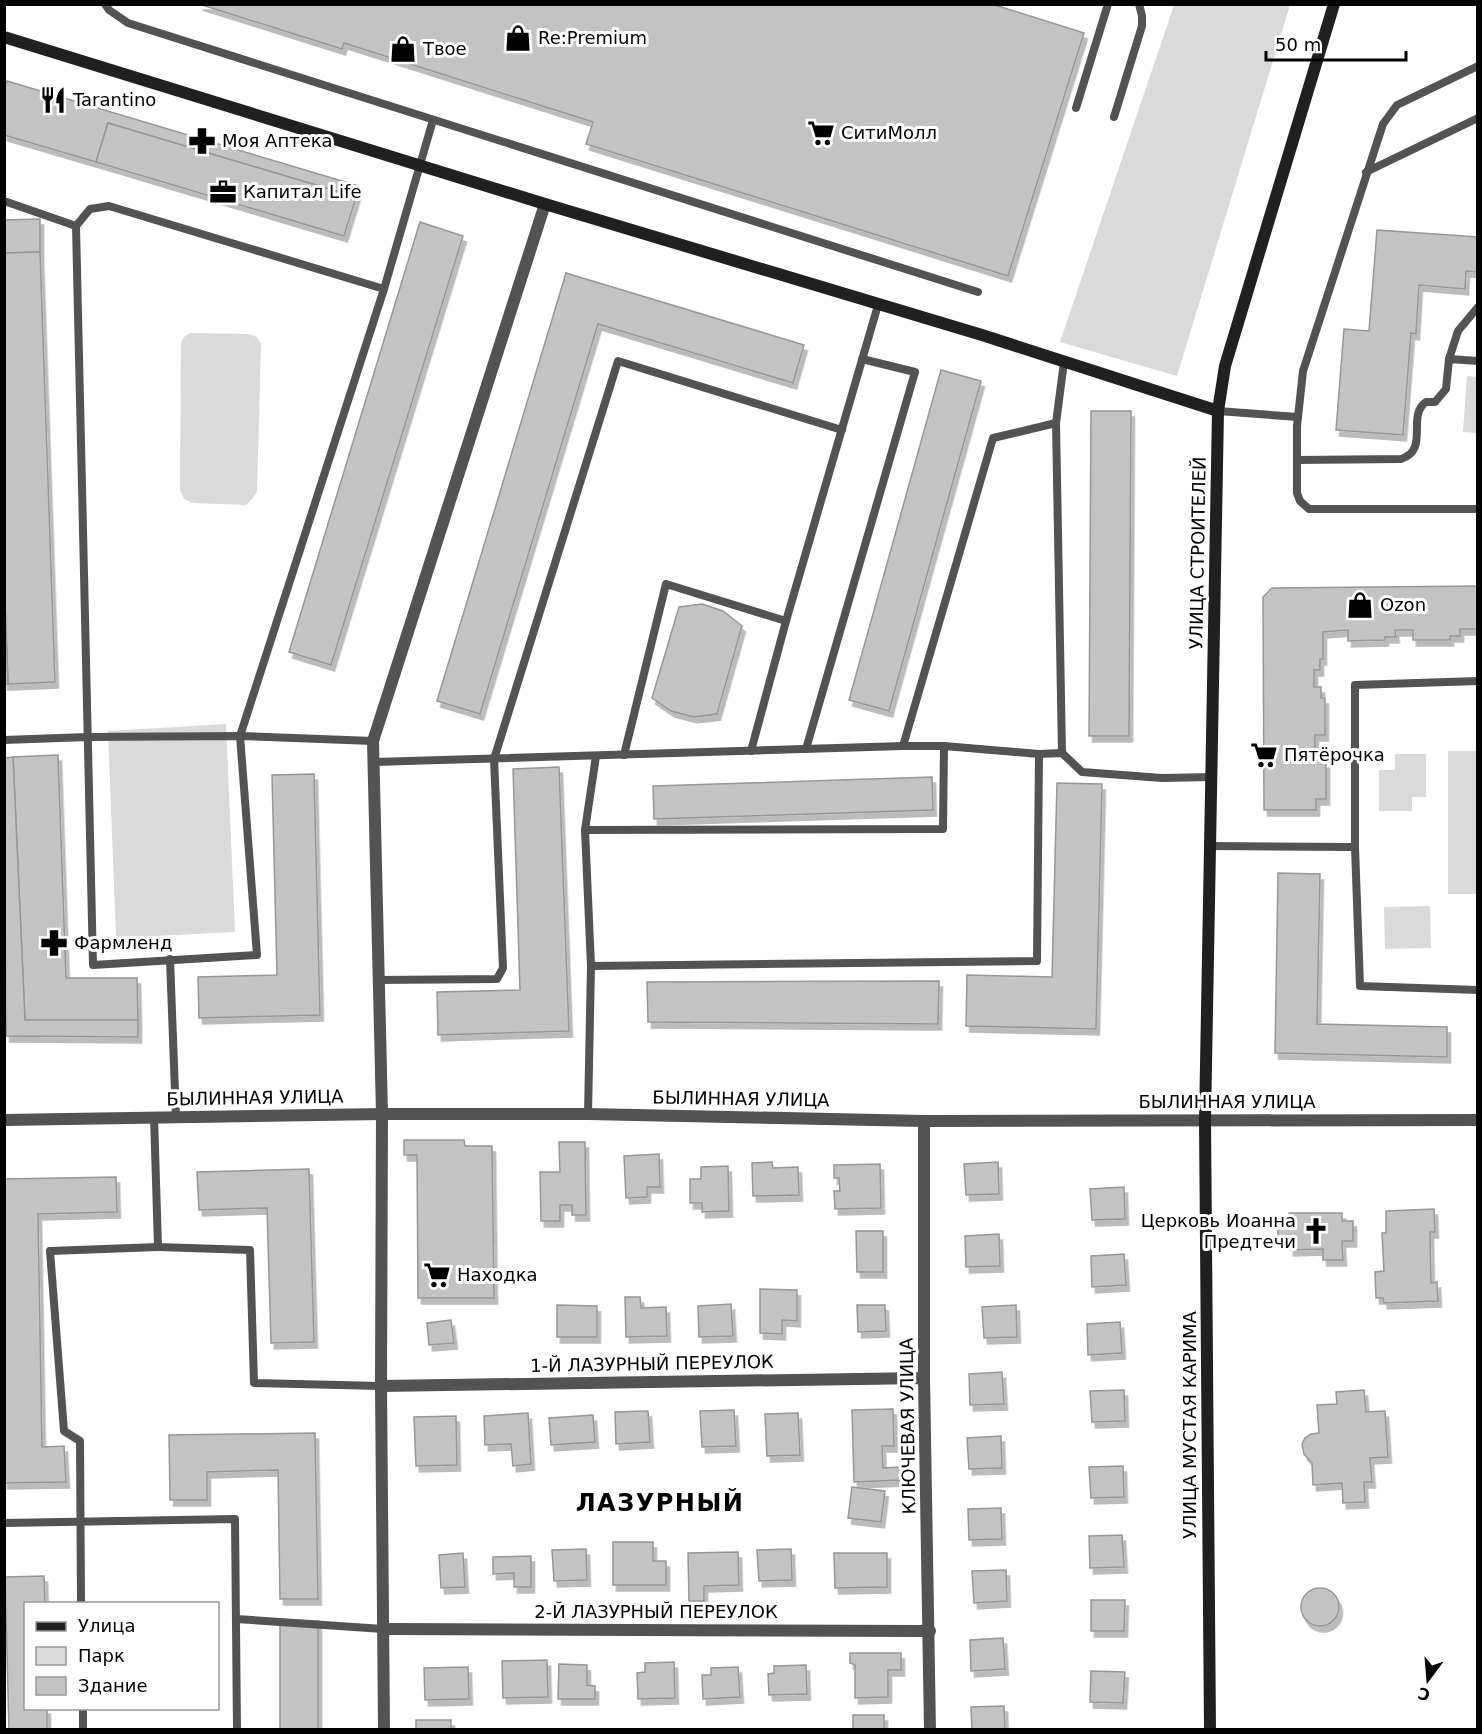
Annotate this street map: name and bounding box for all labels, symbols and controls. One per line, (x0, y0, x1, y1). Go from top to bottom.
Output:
shop icon: Re:Premium (503, 23, 533, 53)
scale bar (1266, 24, 1406, 62)
place label: Re:Premium (538, 27, 647, 48)
shop icon: Твое (388, 34, 418, 64)
text: 50 m (1275, 34, 1321, 55)
place label: Твое (422, 38, 467, 59)
restaurant icon: Tarantino (38, 85, 68, 115)
place label: Tarantino (72, 89, 156, 110)
supermarket icon: СитиМолл (806, 118, 836, 148)
place label: СитиМолл (841, 122, 937, 143)
pharmacy icon: Моя Аптека (187, 126, 217, 156)
place label: Моя Аптека (222, 130, 333, 151)
office icon: Капитал Life (208, 177, 238, 207)
place label: Капитал Life (243, 181, 361, 202)
street label: УЛИЦА СТРОИТЕЛЕЙ (1185, 456, 1210, 650)
shop icon: Ozon (1345, 590, 1375, 620)
place label: Ozon (1380, 594, 1426, 615)
supermarket icon: Пятёрочка (1249, 740, 1279, 770)
place label: Пятёрочка (1284, 744, 1385, 765)
pharmacy icon: Фармленд (39, 928, 69, 958)
place label: Фармленд (74, 932, 172, 953)
street label: БЫЛИННАЯ УЛИЦА (166, 1085, 344, 1110)
street label: БЫЛИННАЯ УЛИЦА (652, 1086, 830, 1111)
street label: БЫЛИННАЯ УЛИЦА (1138, 1091, 1316, 1112)
place label: Церковь Иоанна Предтечи (1141, 1210, 1296, 1252)
church icon: Церковь Иоанна Предтечи (1301, 1216, 1331, 1246)
supermarket icon: Находка (422, 1260, 452, 1290)
place label: Находка (457, 1264, 538, 1285)
street label: УЛИЦА МУСТАЯ КАРИМА (1179, 1310, 1200, 1539)
street label: КЛЮЧЕВАЯ УЛИЦА (895, 1337, 920, 1514)
street label: 1-Й ЛАЗУРНЫЙ ПЕРЕУЛОК (530, 1351, 774, 1376)
district label: ЛАЗУРНЫЙ (576, 1488, 744, 1517)
street label: 2-Й ЛАЗУРНЫЙ ПЕРЕУЛОК (534, 1601, 778, 1622)
legend (24, 1602, 219, 1710)
text: Улица (78, 1615, 135, 1636)
text: Парк (78, 1645, 125, 1666)
north arrow (1398, 1650, 1458, 1710)
text: Здание (78, 1675, 148, 1696)
text: С (1416, 1683, 1432, 1705)

